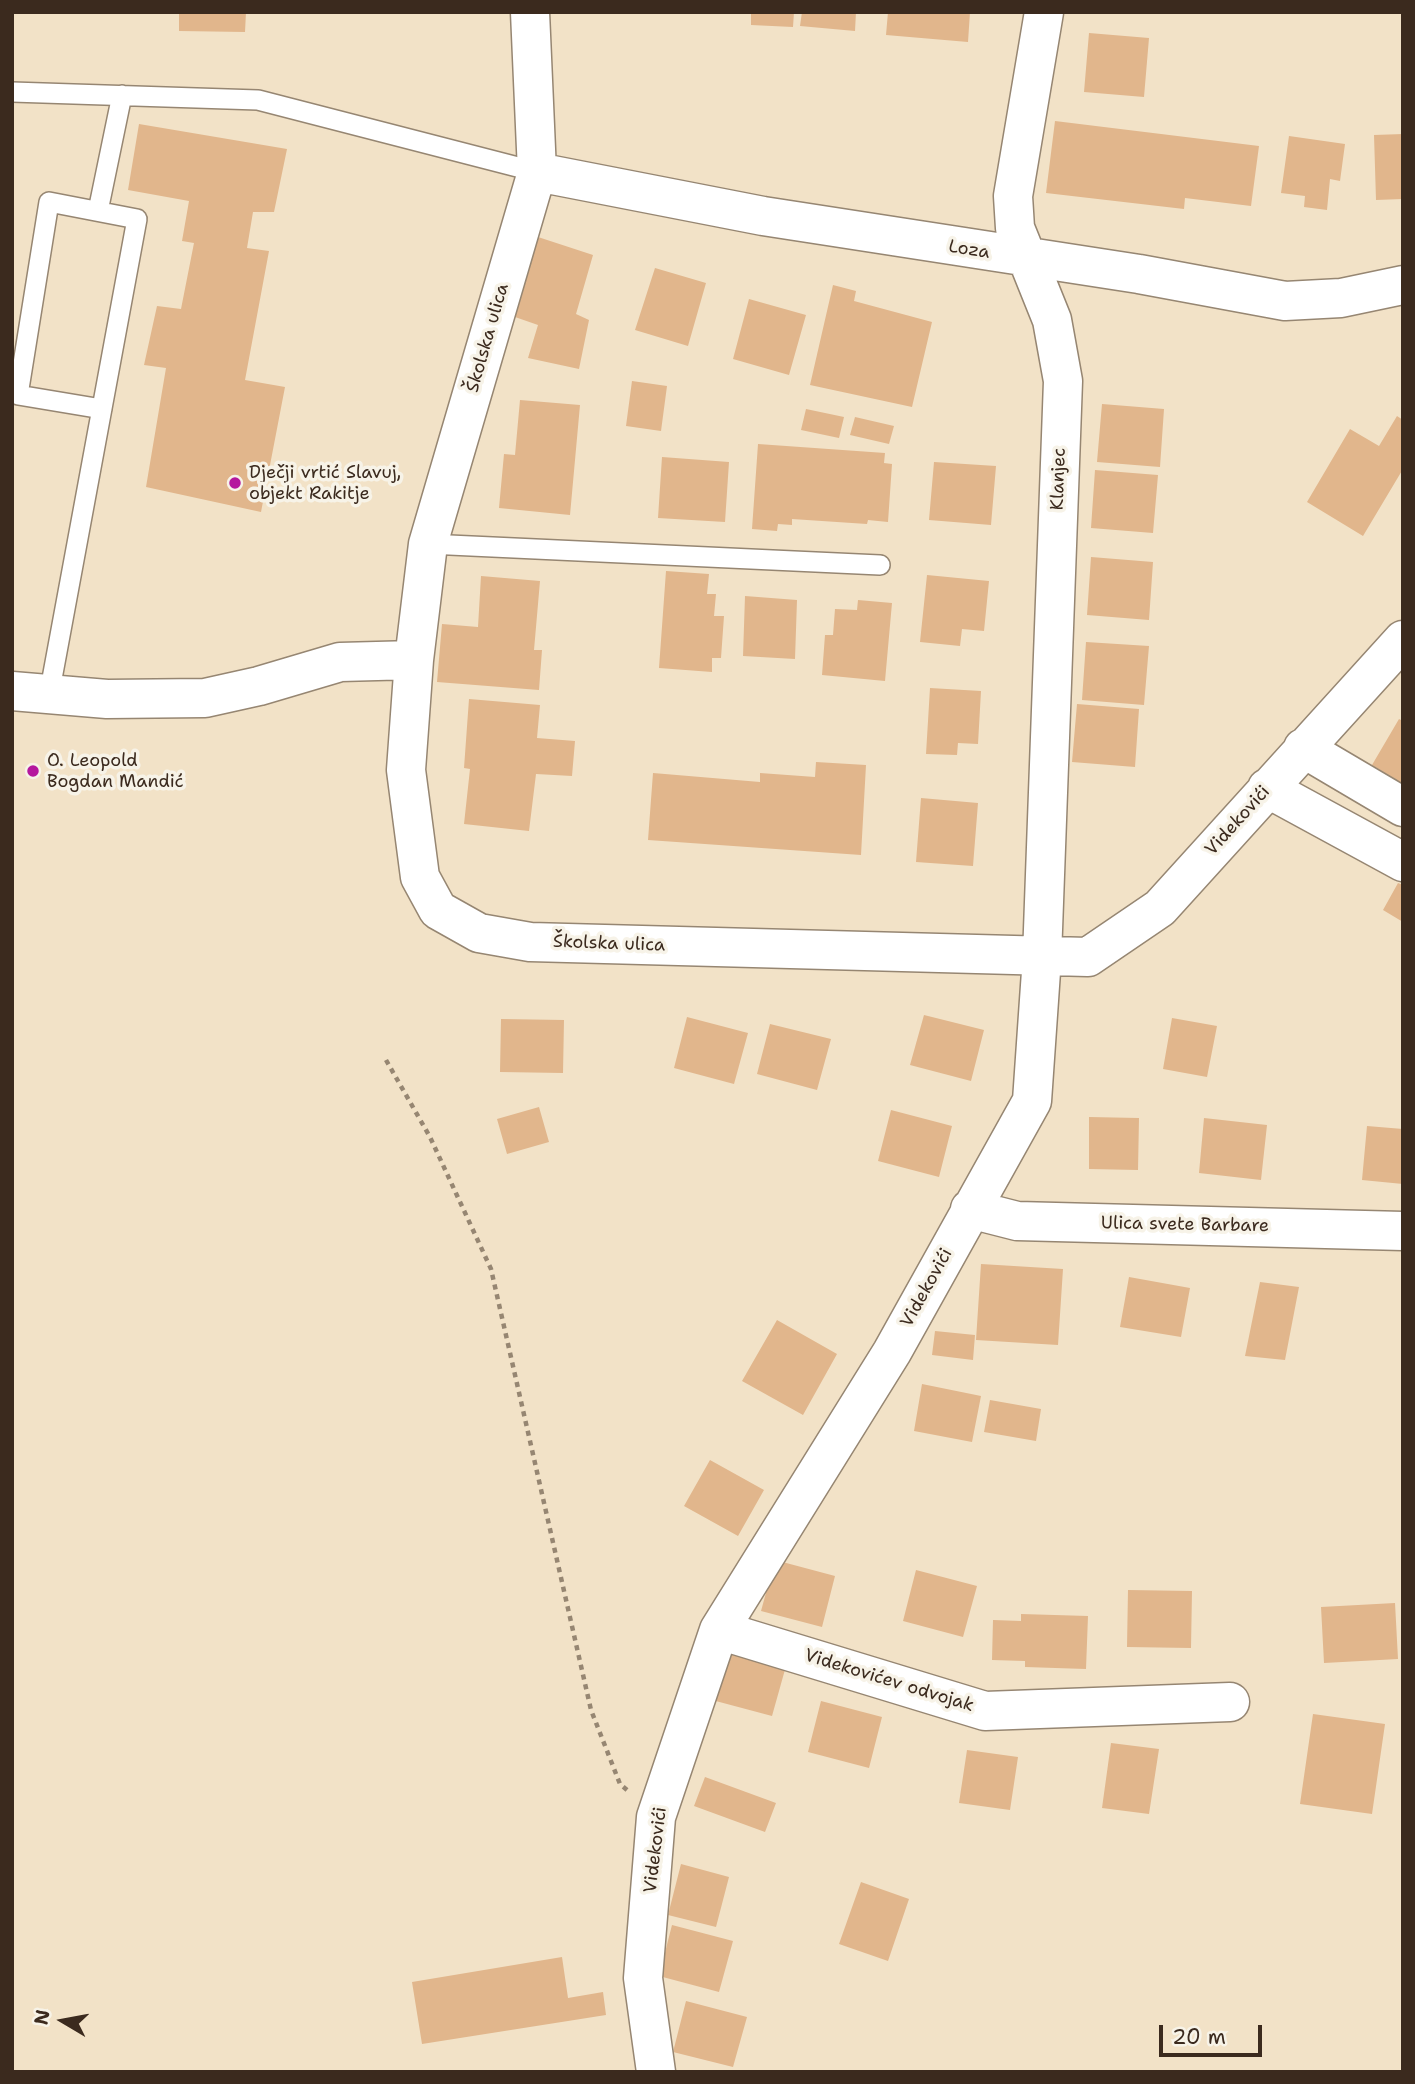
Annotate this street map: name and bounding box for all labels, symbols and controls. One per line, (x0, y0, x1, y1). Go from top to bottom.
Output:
street label: Loza (947, 236, 991, 264)
street label: Školska ulica (462, 281, 514, 395)
street label: Klanjec (1047, 447, 1071, 511)
place label: Dječji vrtić Slavuj, objekt Rakitje (249, 462, 401, 504)
marker: Dječji vrtić Slavuj, objekt Rakitje (227, 475, 243, 491)
place label: O. Leopold Bogdan Mandić (47, 750, 184, 792)
marker: O. Leopold Bogdan Mandić (25, 763, 41, 779)
street label: Videkovići (1201, 782, 1275, 860)
street label: Školska ulica (553, 931, 665, 957)
street label: Ulica svete Barbare (1101, 1213, 1269, 1237)
street label: Videkovići (897, 1245, 957, 1331)
street label: Videkovićev odvojak (802, 1645, 976, 1717)
street label: Videkovići (640, 1806, 672, 1894)
north arrow (28, 1986, 98, 2056)
text: N (28, 2008, 55, 2027)
scale bar (1163, 2010, 1266, 2054)
text: 20 m (1172, 2023, 1226, 2051)

